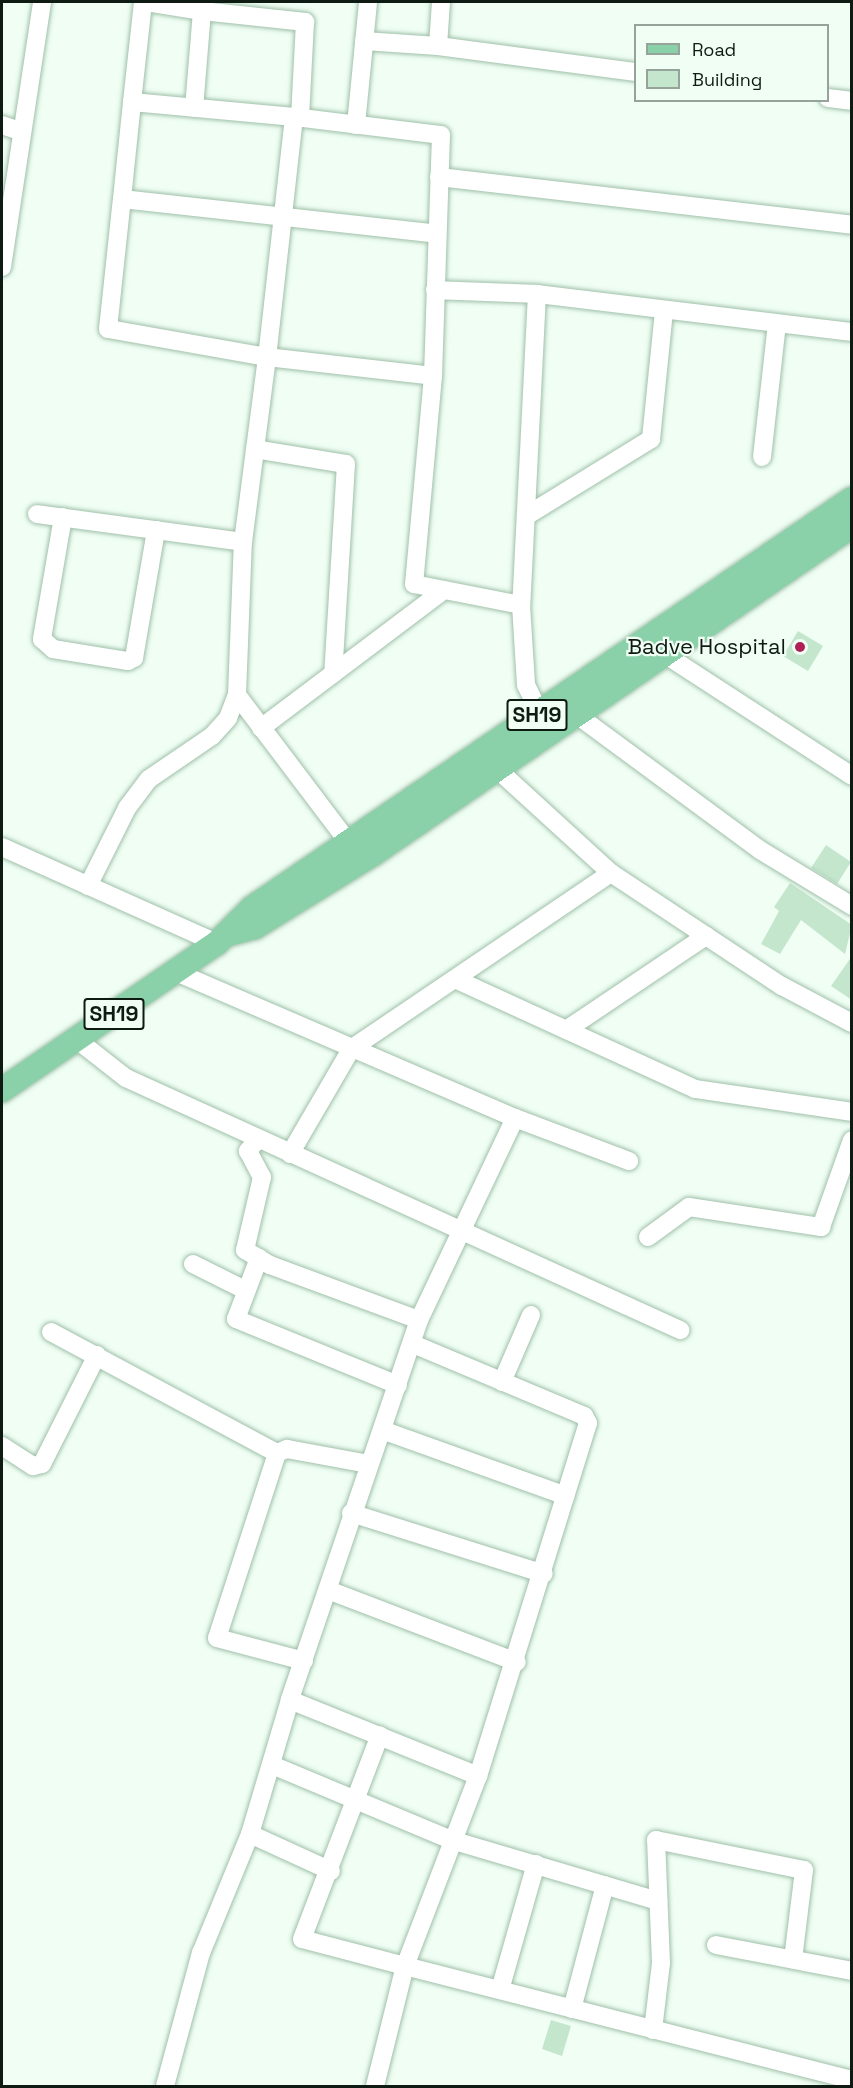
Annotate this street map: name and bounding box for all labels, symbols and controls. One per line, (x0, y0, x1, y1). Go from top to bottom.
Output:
legend (634, 24, 829, 102)
text: Road (692, 38, 736, 61)
text: Building (692, 68, 762, 91)
place label: Badve Hospital (628, 634, 786, 660)
marker: Badve Hospital (791, 638, 809, 656)
road number: SH19 (506, 697, 568, 733)
road number: SH19 (82, 996, 146, 1032)

